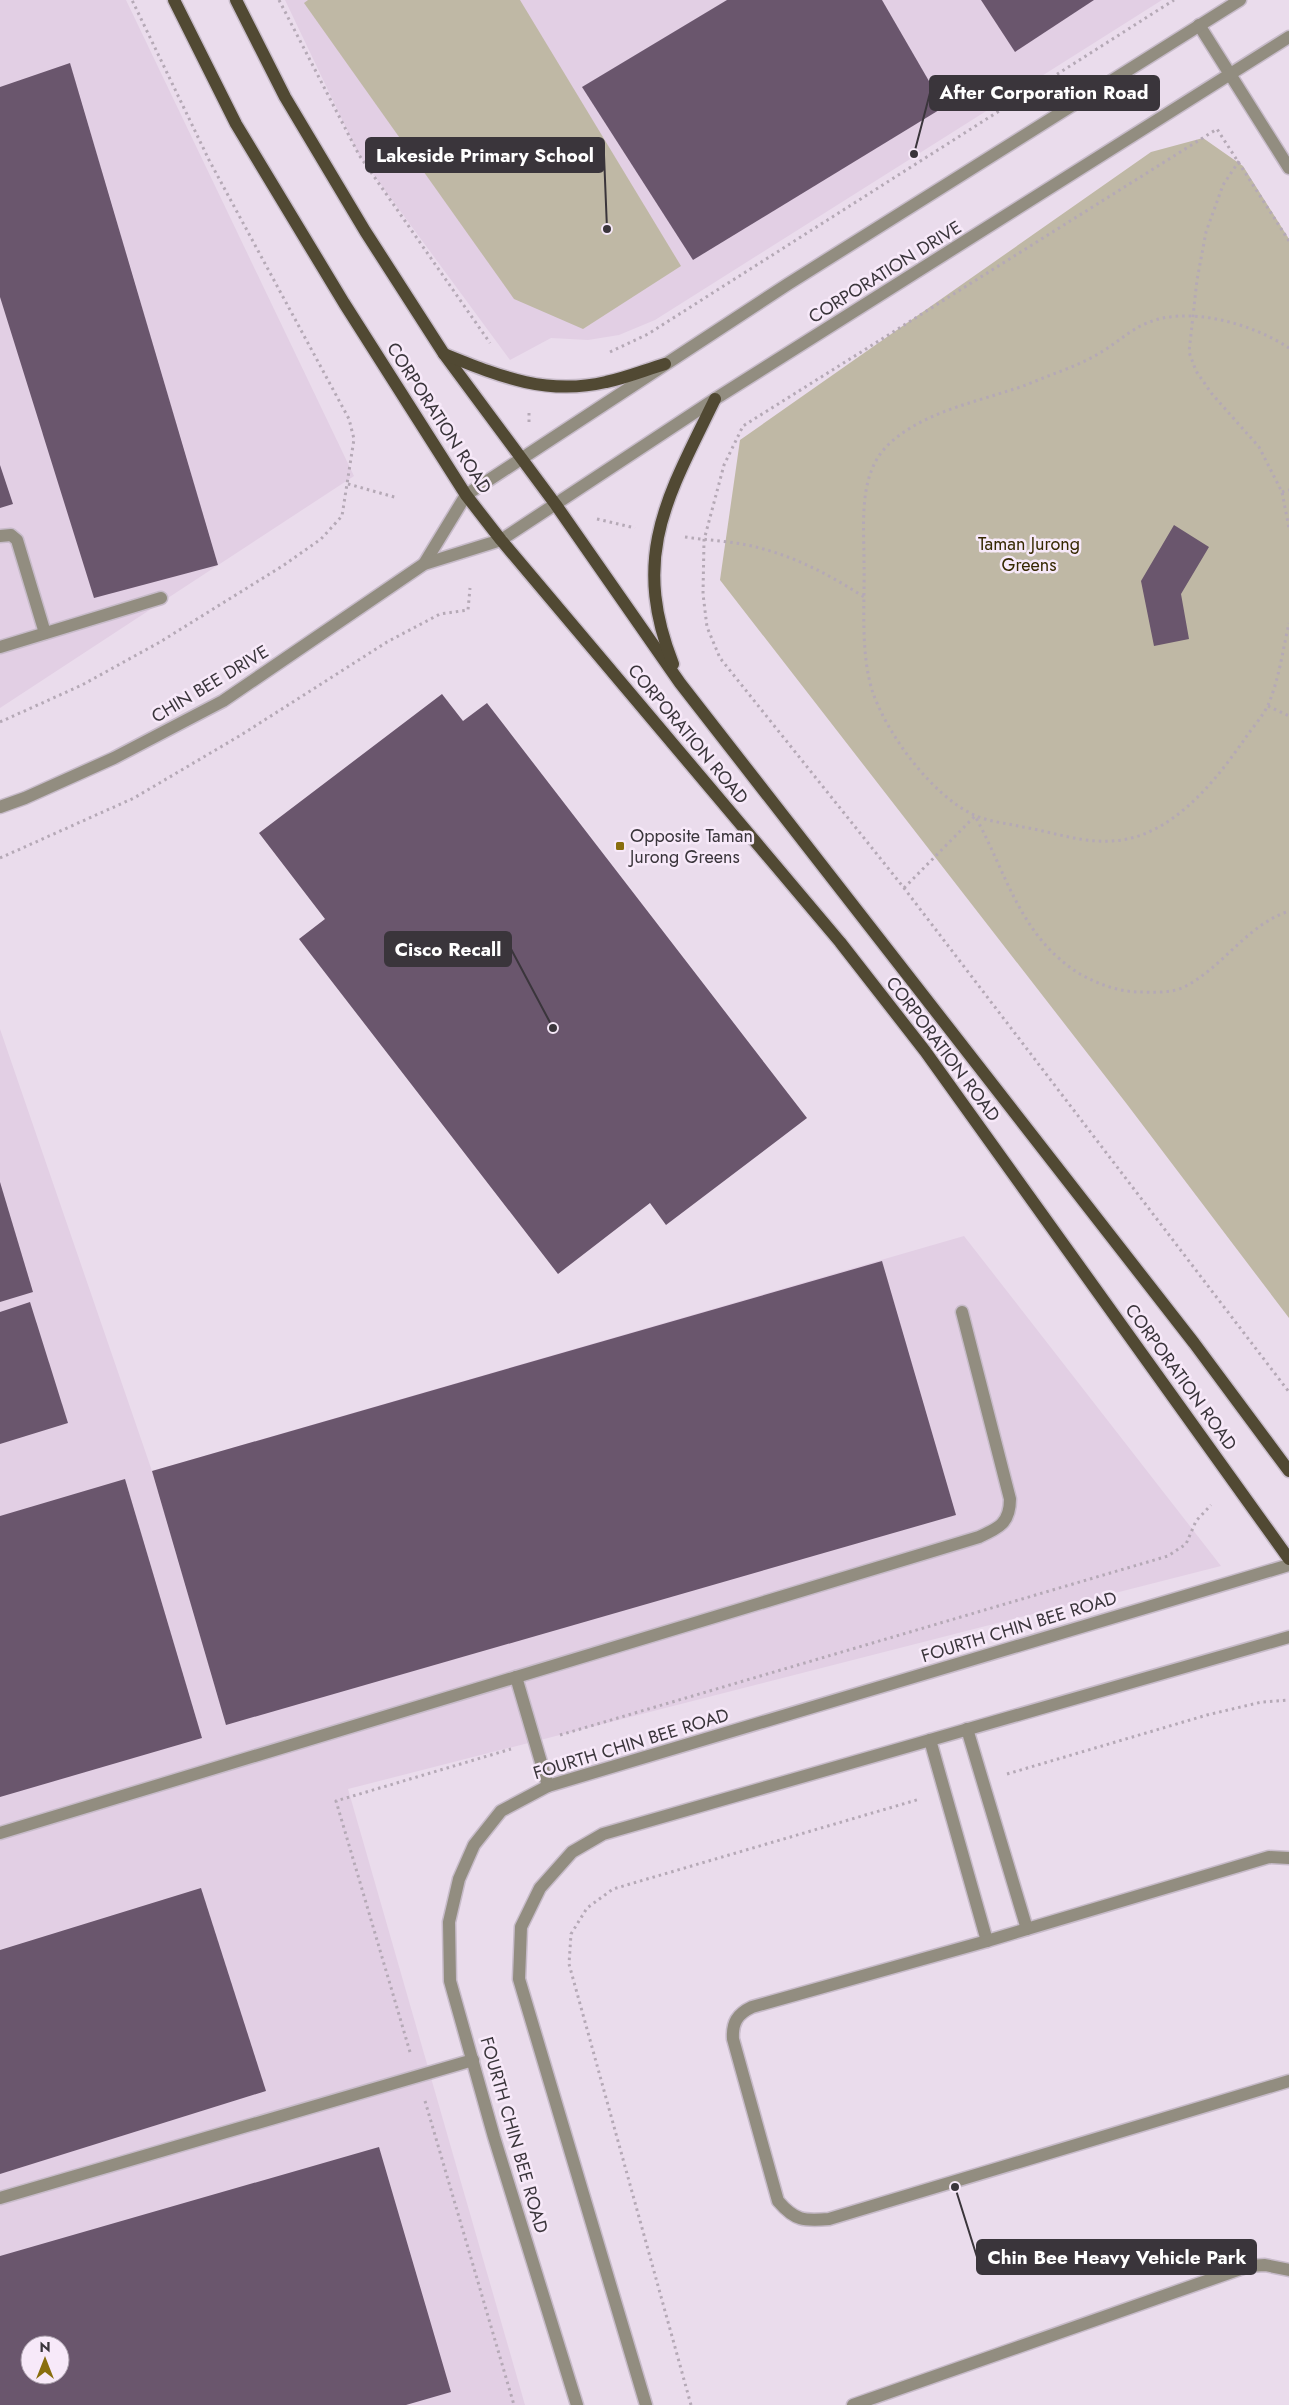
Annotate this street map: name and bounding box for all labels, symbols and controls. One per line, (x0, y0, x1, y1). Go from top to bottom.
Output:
callout: After Corporation Road (930, 76, 1159, 110)
text: After Corporation Road (939, 79, 1148, 106)
callout: Lakeside Primary School (366, 138, 604, 172)
text: Lakeside Primary School (376, 142, 594, 169)
street label: CORPORATION DRIVE (803, 214, 967, 330)
street label: CORPORATION ROAD (380, 337, 498, 499)
park label: Taman Jurong Greens (978, 531, 1080, 578)
street label: CHIN BEE DRIVE (146, 639, 274, 729)
street label: CORPORATION ROAD (622, 658, 754, 810)
place label: Opposite Taman Jurong Greens (628, 823, 753, 870)
marker: Opposite Taman Jurong Greens (614, 840, 626, 852)
callout: Cisco Recall (385, 932, 511, 966)
text: Cisco Recall (395, 936, 501, 963)
street label: CORPORATION ROAD (880, 971, 1006, 1127)
street label: CORPORATION ROAD (1119, 1298, 1243, 1456)
street label: FOURTH CHIN BEE ROAD (918, 1585, 1120, 1669)
street label: FOURTH CHIN BEE ROAD (530, 1702, 732, 1786)
street label: FOURTH CHIN BEE ROAD (473, 2034, 555, 2236)
callout: Chin Bee Heavy Vehicle Park (977, 2240, 1256, 2274)
text: Chin Bee Heavy Vehicle Park (987, 2244, 1247, 2271)
north arrow (20, 2335, 70, 2385)
text: N (39, 2337, 51, 2357)

